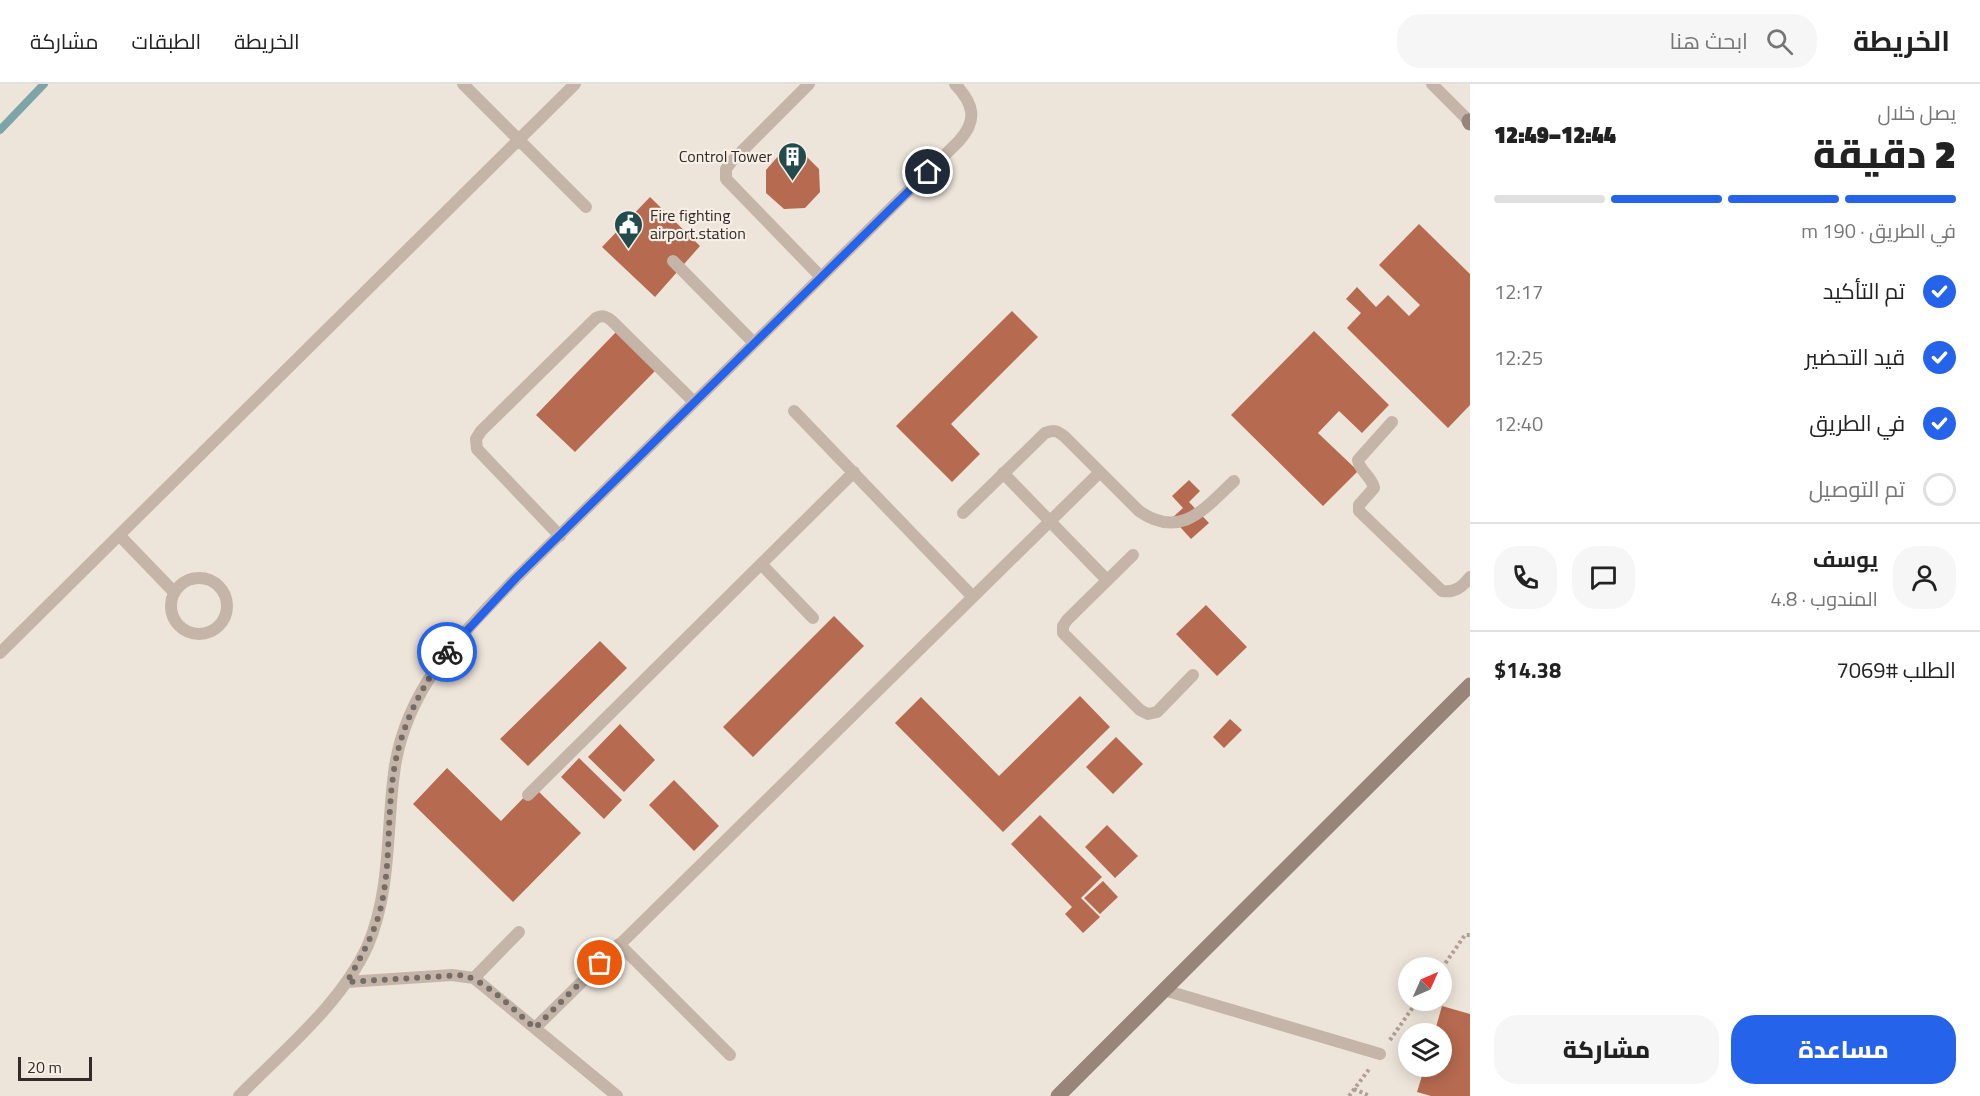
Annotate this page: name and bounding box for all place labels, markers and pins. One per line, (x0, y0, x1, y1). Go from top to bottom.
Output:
building icon: Control Tower (777, 140, 809, 182)
place label: Control Tower (679, 144, 772, 168)
pin (902, 146, 953, 197)
place label: Fire fighting airport.station (650, 203, 746, 245)
public building icon: Fire fighting airport.station (613, 208, 645, 250)
pin (574, 937, 625, 988)

